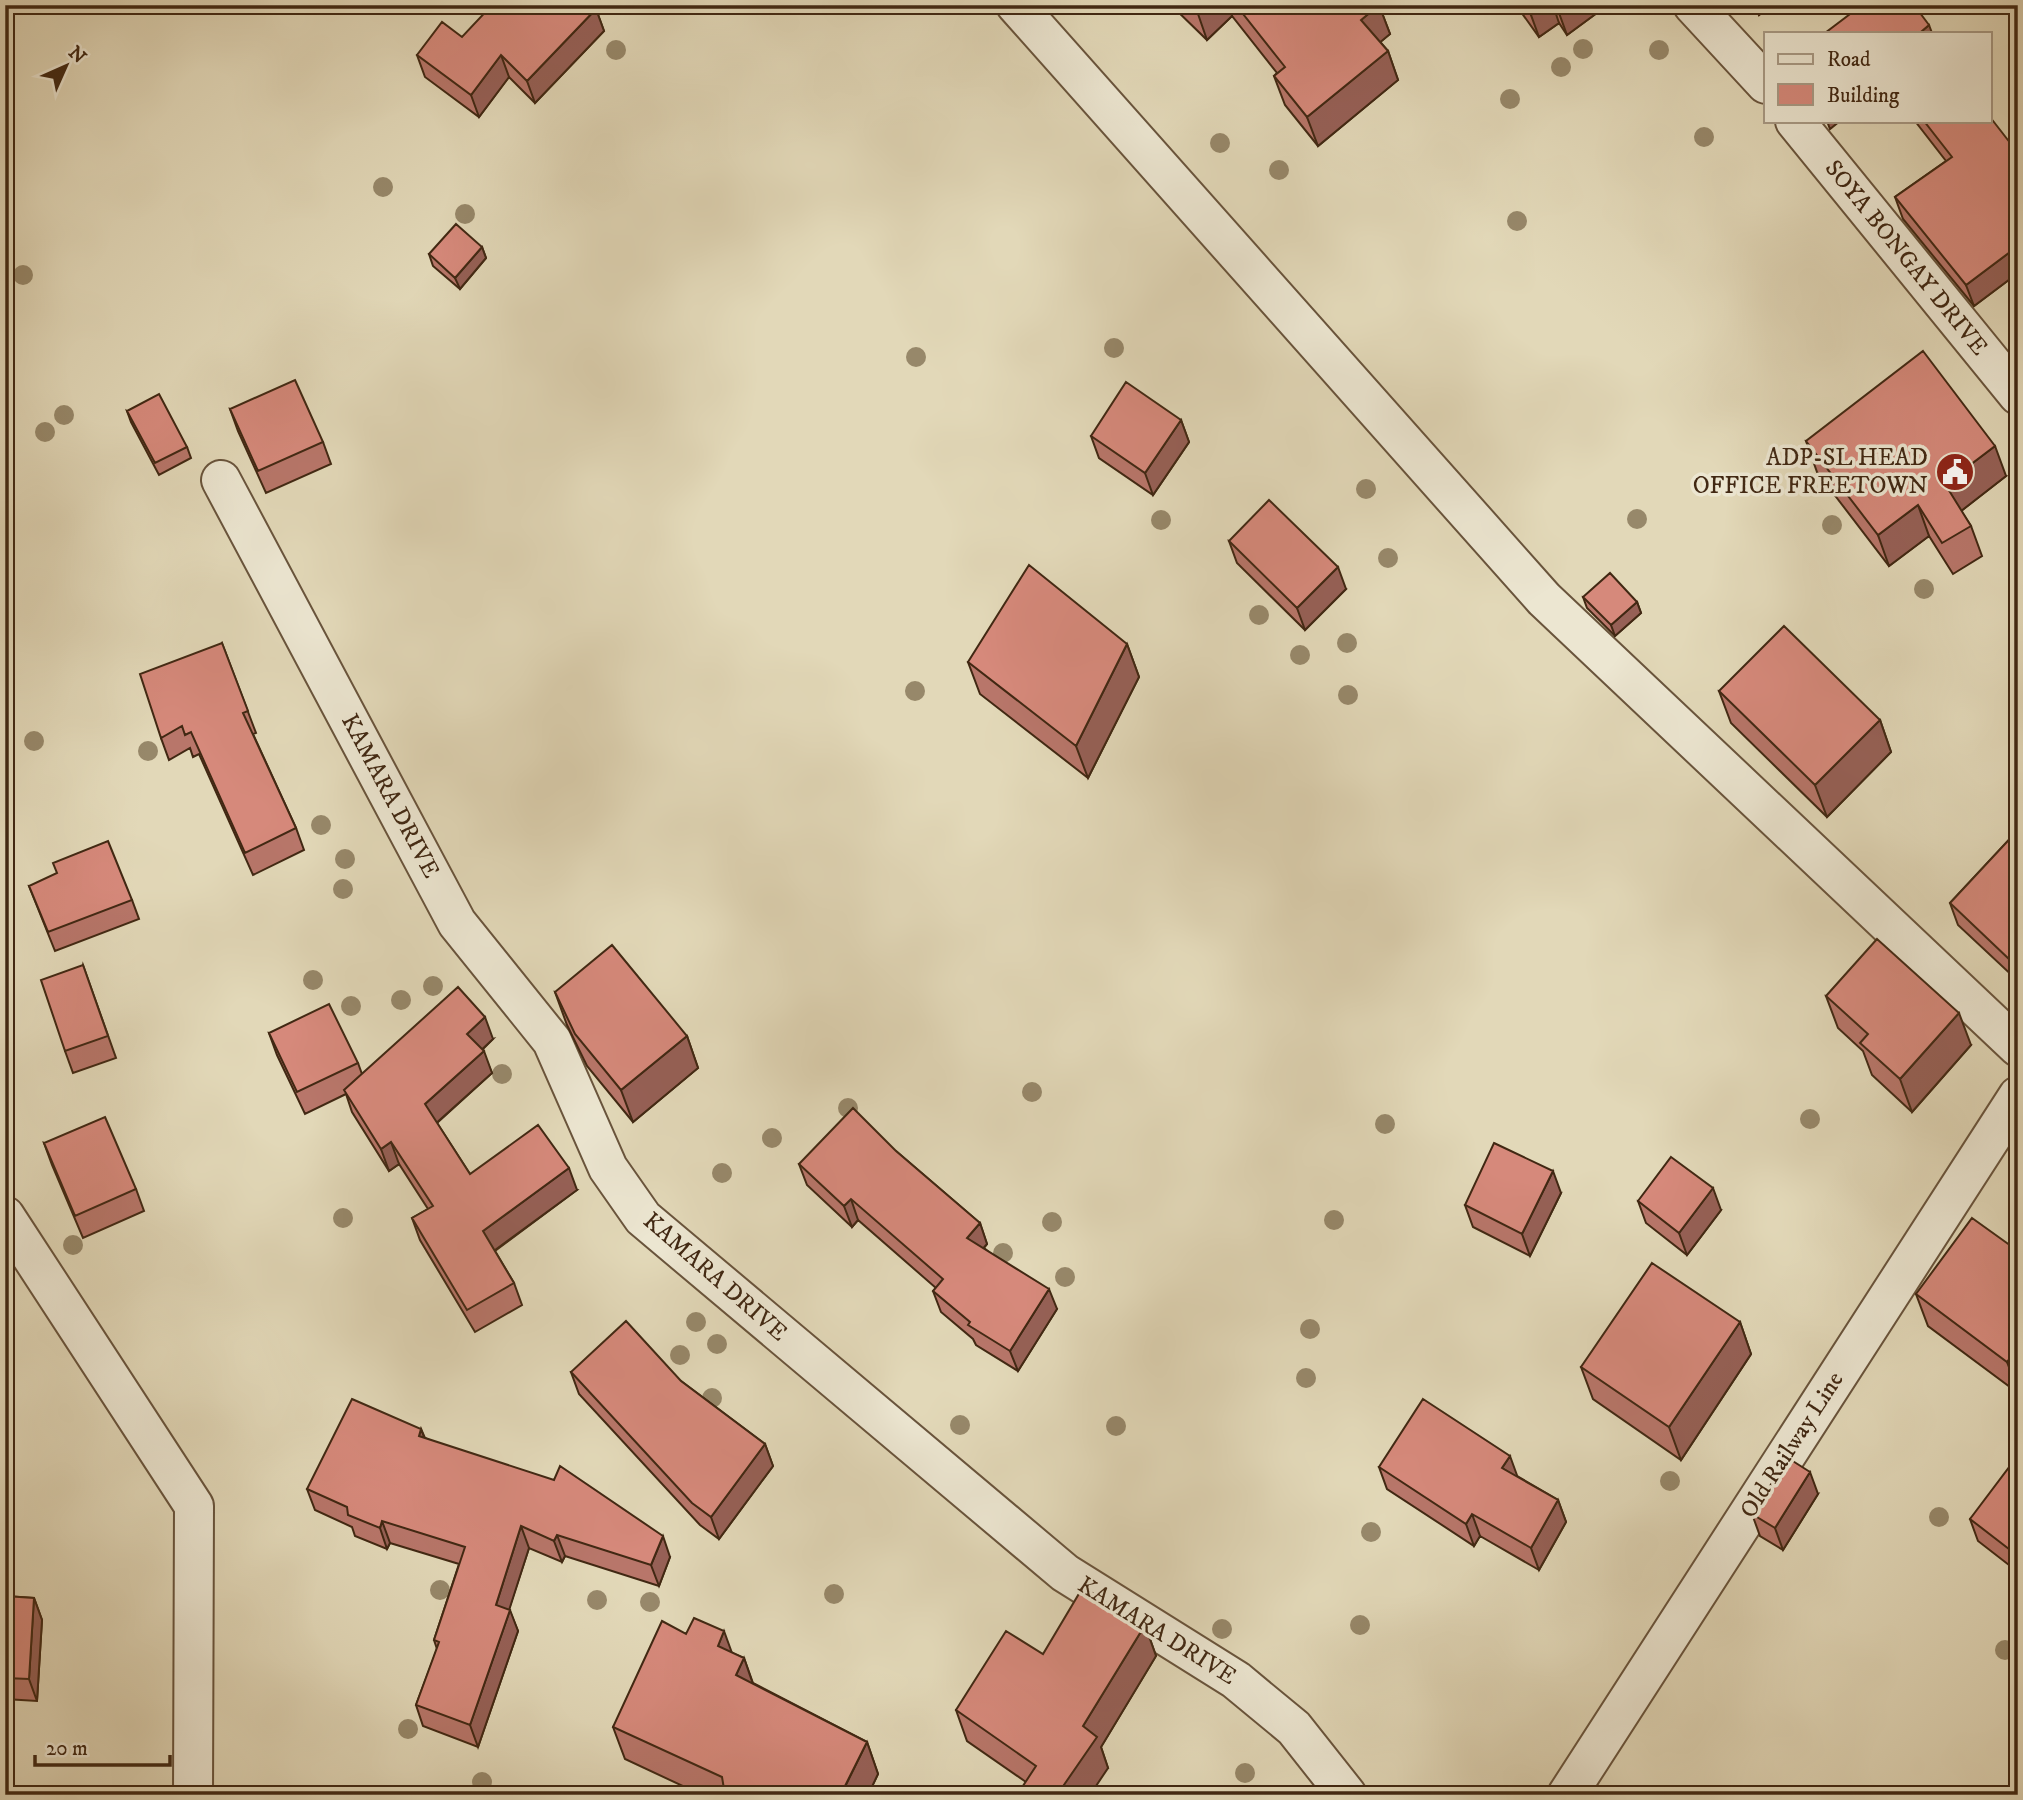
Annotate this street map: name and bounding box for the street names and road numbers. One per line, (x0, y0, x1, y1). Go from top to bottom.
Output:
street label: SOYA BONGAY DRIVE (1818, 154, 1994, 362)
street label: KAMARA DRIVE (334, 709, 446, 883)
street label: KAMARA DRIVE (637, 1206, 793, 1348)
street label: Old Railway Line (1734, 1366, 1850, 1524)
street label: KAMARA DRIVE (1072, 1570, 1242, 1692)

